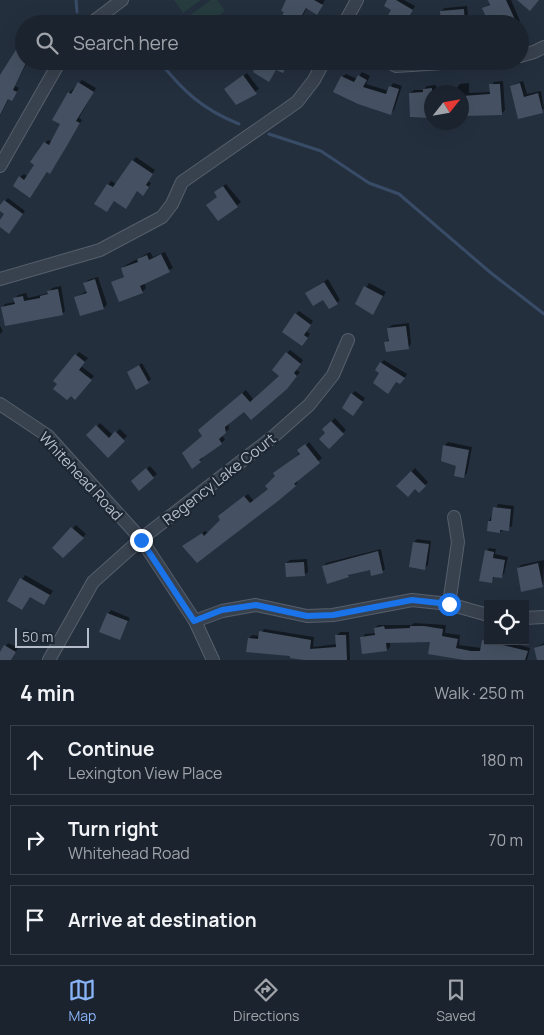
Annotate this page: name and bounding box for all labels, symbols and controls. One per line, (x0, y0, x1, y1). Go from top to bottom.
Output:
search box (15, 15, 529, 70)
icon: search (33, 29, 61, 57)
text: Search here (73, 30, 179, 56)
north arrow (424, 85, 469, 130)
street label: Whitehead Road (34, 427, 128, 525)
street label: Regency Lake Court (158, 428, 280, 530)
route end (130, 529, 153, 552)
route start (438, 593, 461, 616)
map controls (484, 600, 529, 645)
button: locate (484, 600, 529, 645)
scale bar (15, 625, 89, 648)
text: 50 m (22, 627, 53, 646)
text: 4 min (20, 679, 75, 707)
text: Walk · 250 m (434, 682, 524, 704)
text: Continue (68, 736, 154, 762)
icon: ahead (21, 746, 49, 774)
text: 180 m (481, 749, 523, 771)
text: Lexington View Place (68, 762, 222, 784)
text: Turn right (68, 816, 158, 842)
icon: right (21, 826, 49, 854)
text: 70 m (488, 829, 523, 851)
text: Whitehead Road (68, 842, 190, 864)
icon: arrive (21, 906, 49, 934)
text: Arrive at destination (68, 907, 257, 933)
tab: Map (68, 976, 96, 1025)
tab: Directions (233, 976, 299, 1025)
tab: Saved (436, 976, 476, 1025)

